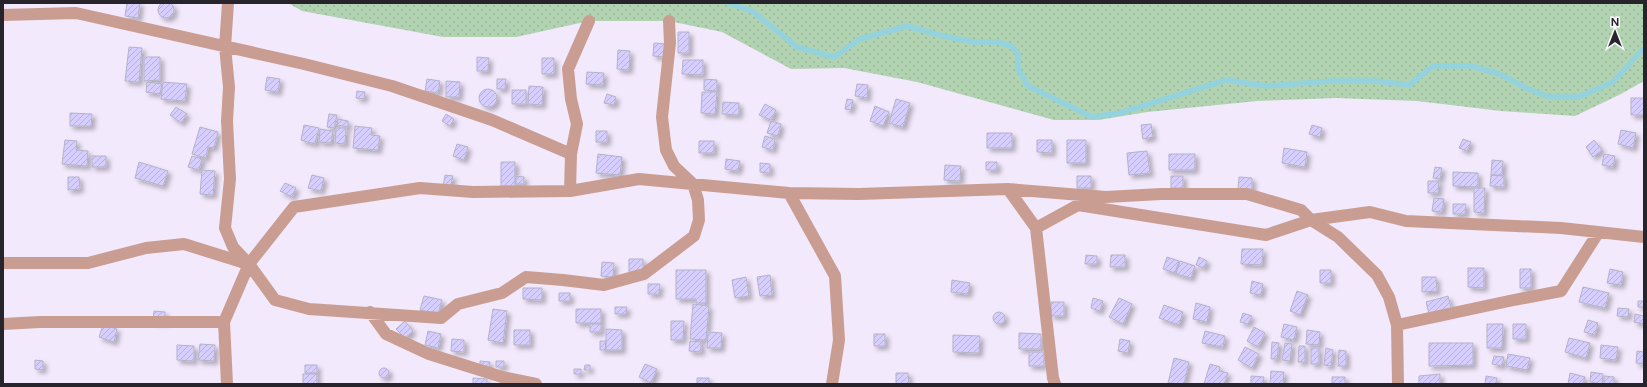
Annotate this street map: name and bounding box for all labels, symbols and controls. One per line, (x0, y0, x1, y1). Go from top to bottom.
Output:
north arrow (1595, 12, 1635, 52)
text: N (1611, 16, 1619, 29)

